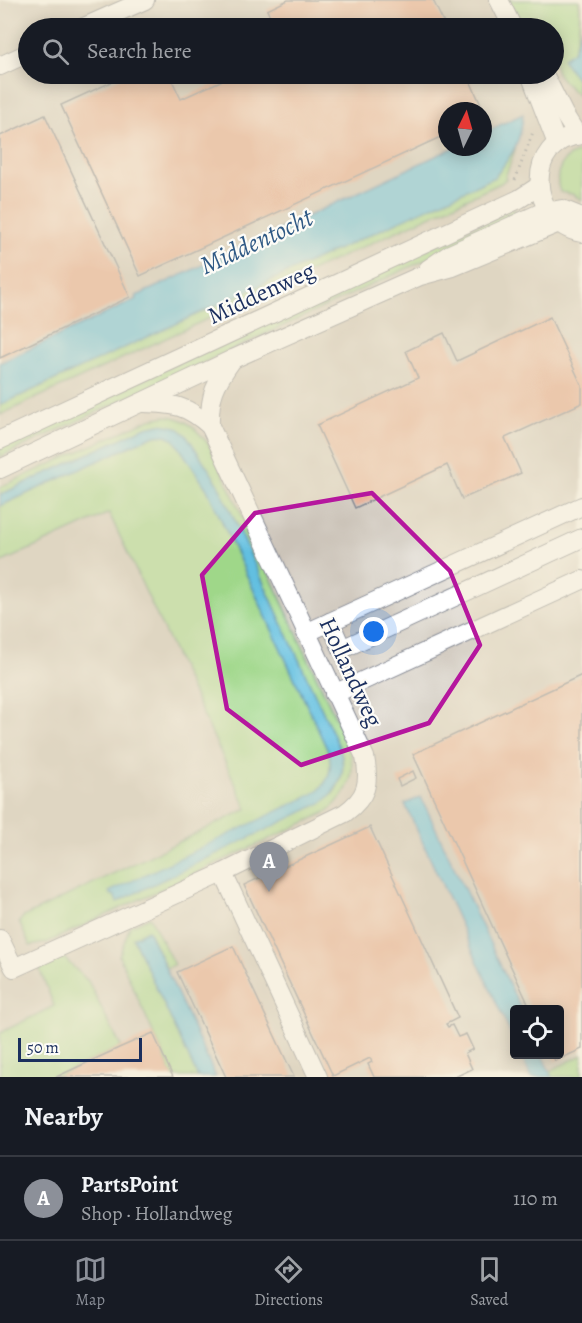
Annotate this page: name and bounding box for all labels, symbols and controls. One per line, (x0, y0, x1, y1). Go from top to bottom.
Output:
search box (18, 18, 564, 84)
icon: search (39, 35, 72, 68)
text: Search here (87, 36, 192, 66)
north arrow (438, 102, 492, 156)
water label: Middentocht (194, 199, 320, 283)
street label: Middenweg (202, 254, 320, 332)
street label: Hollandweg (312, 612, 390, 732)
your location (359, 617, 388, 646)
pin: A (250, 842, 288, 892)
map controls (510, 1005, 564, 1059)
button: locate (510, 1005, 564, 1059)
scale bar (18, 1035, 142, 1062)
text: 50 m (27, 1037, 59, 1059)
text: Nearby (24, 1099, 103, 1134)
text: PartsPoint (81, 1170, 178, 1200)
text: A (37, 1185, 50, 1212)
text: 110 m (513, 1185, 558, 1212)
text: Shop · Hollandweg (81, 1200, 232, 1227)
tab: Map (74, 1253, 107, 1311)
tab: Directions (254, 1253, 323, 1311)
tab: Saved (470, 1253, 508, 1311)

